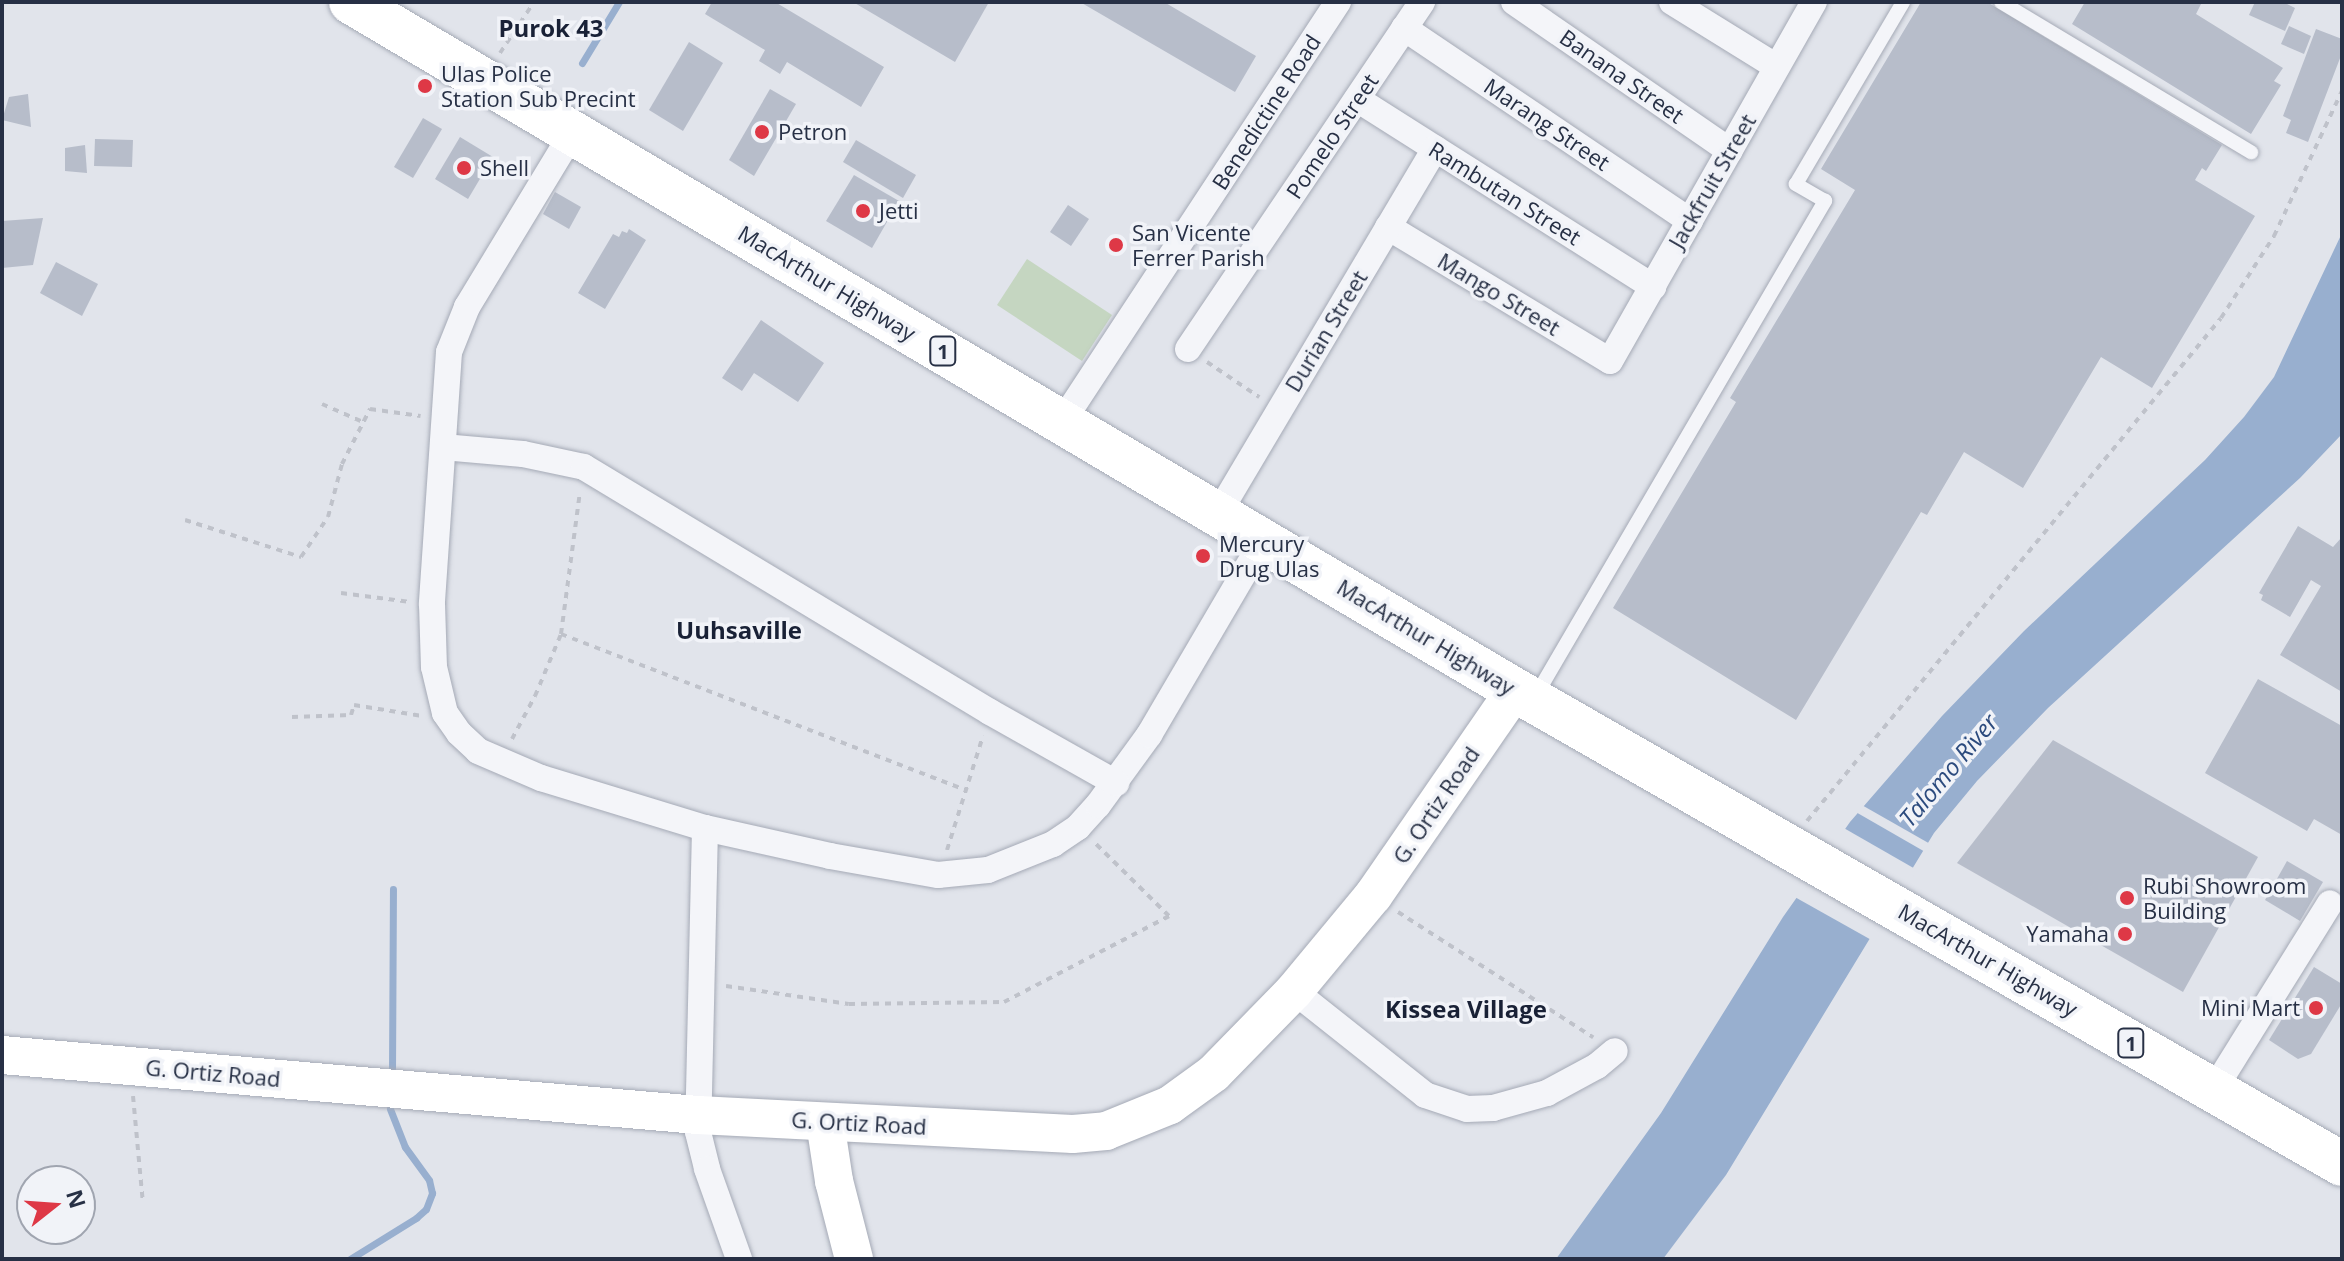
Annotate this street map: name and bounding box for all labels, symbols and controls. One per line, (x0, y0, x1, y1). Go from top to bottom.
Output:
district label: Purok 43 (498, 14, 604, 42)
street label: Banana Street (1555, 24, 1689, 128)
street label: Benedictine Road (1206, 30, 1326, 194)
place label: Ulas Police Station Sub Precint (441, 60, 636, 112)
street label: Pomelo Street (1280, 68, 1384, 204)
street label: Marang Street (1479, 72, 1615, 176)
marker: Ulas Police Station Sub Precint (416, 77, 434, 95)
street label: Jackfruit Street (1663, 109, 1761, 253)
place label: Petron (778, 119, 847, 145)
marker: Petron (753, 123, 771, 141)
street label: Rambutan Street (1424, 136, 1586, 250)
place label: Shell (480, 155, 529, 181)
marker: Shell (455, 159, 473, 177)
place label: Jetti (879, 198, 918, 224)
marker: Jetti (854, 202, 872, 220)
place label: San Vicente Ferrer Parish (1132, 219, 1265, 270)
street label: MacArthur Highway (733, 220, 921, 346)
marker: San Vicente Ferrer Parish (1107, 236, 1125, 254)
street label: Mango Street (1433, 247, 1565, 341)
street label: Durian Street (1279, 266, 1373, 396)
road number: 1 (929, 335, 957, 367)
place label: Mercury Drug Ulas (1219, 530, 1319, 582)
marker: Mercury Drug Ulas (1194, 547, 1212, 565)
street label: MacArthur Highway (1332, 574, 1520, 700)
district label: Uuhsaville (676, 616, 802, 644)
water label: Talomo River (1893, 708, 2003, 832)
street label: G. Ortiz Road (1387, 741, 1485, 869)
place label: Rubi Showroom Building (2143, 872, 2306, 924)
marker: Rubi Showroom Building (2118, 889, 2136, 907)
street label: MacArthur Highway (1894, 898, 2082, 1022)
place label: Yamaha (2026, 921, 2109, 947)
marker: Yamaha (2116, 925, 2134, 943)
district label: Kissea Village (1385, 995, 1547, 1023)
place label: Mini Mart (2201, 995, 2300, 1021)
marker: Mini Mart (2307, 999, 2325, 1017)
road number: 1 (2117, 1027, 2145, 1059)
street label: G. Ortiz Road (144, 1054, 282, 1092)
street label: G. Ortiz Road (791, 1106, 927, 1140)
north arrow (16, 1165, 96, 1245)
text: N (60, 1186, 94, 1212)

